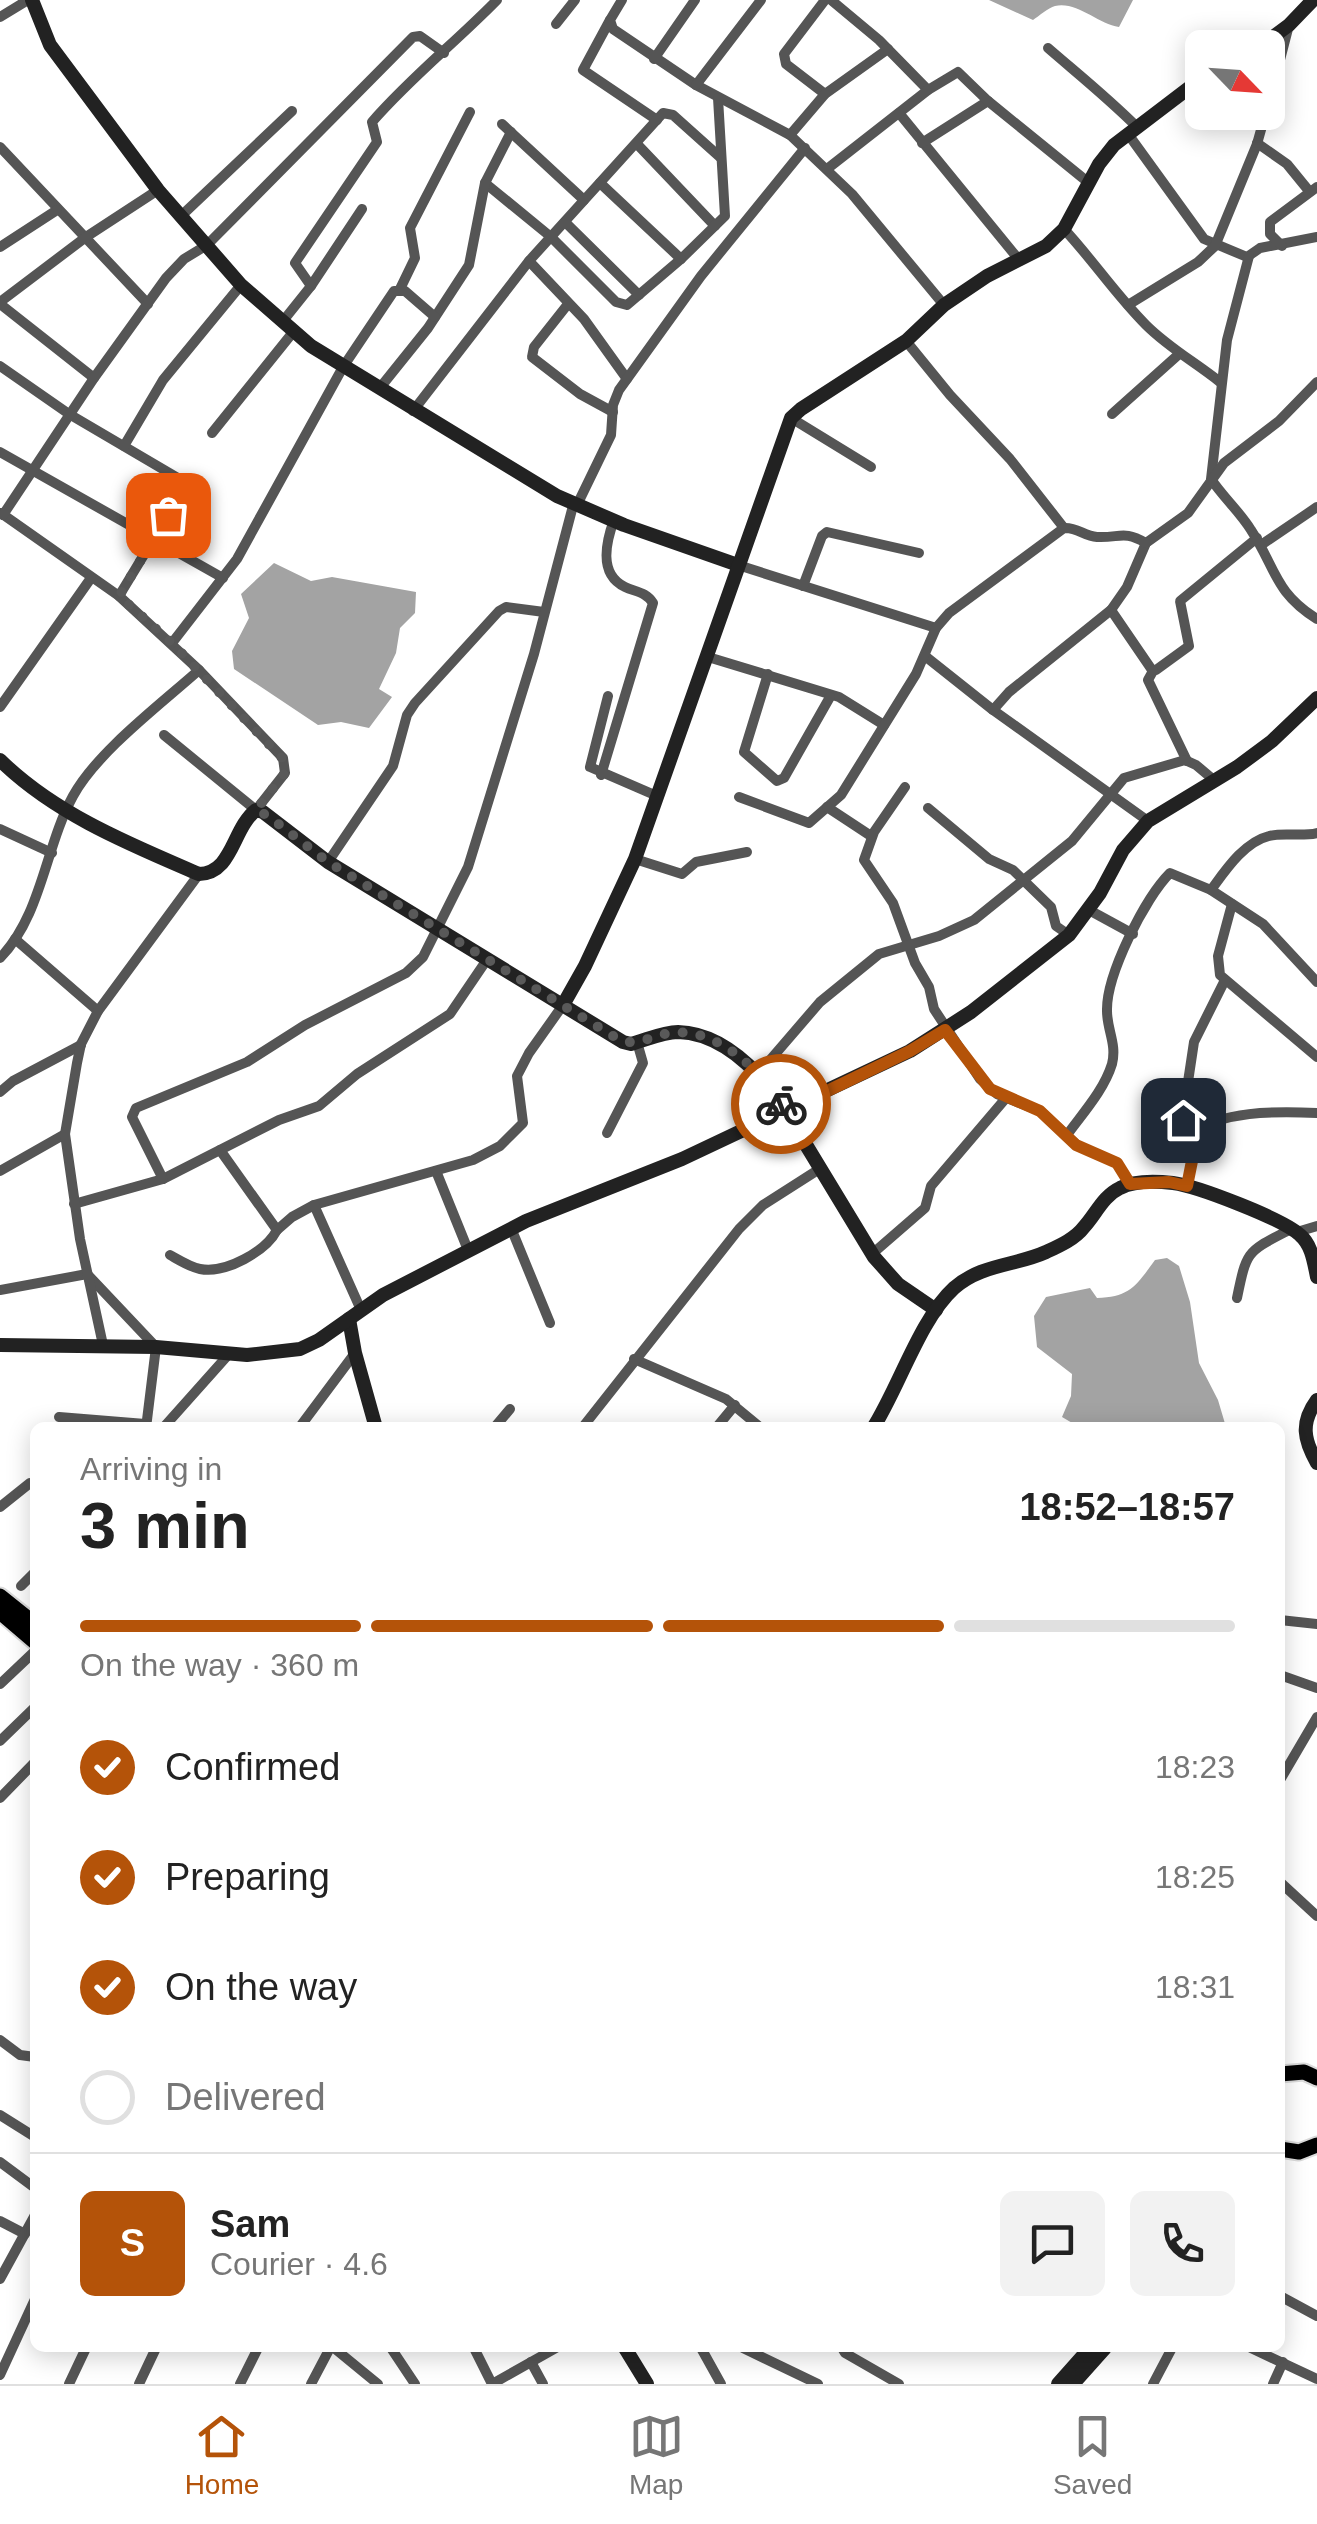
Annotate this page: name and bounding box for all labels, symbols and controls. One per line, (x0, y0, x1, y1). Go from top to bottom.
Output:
north arrow (1185, 30, 1285, 130)
map controls (1185, 30, 1285, 130)
pin (126, 473, 211, 558)
icon: bag (141, 488, 196, 543)
courier (731, 1054, 831, 1154)
icon: bike (754, 1077, 809, 1132)
pin (1141, 1078, 1226, 1163)
icon: home (1156, 1093, 1211, 1148)
text: Arriving in (80, 1451, 222, 1487)
text: 18:52–18:57 (1019, 1486, 1235, 1528)
text: 3 min (80, 1489, 250, 1562)
text: On the way · 360 m (80, 1647, 359, 1683)
icon: check (80, 1740, 135, 1795)
text: Confirmed (165, 1746, 340, 1788)
text: 18:23 (1155, 1749, 1235, 1785)
icon: check (80, 1850, 135, 1905)
text: Preparing (165, 1856, 330, 1898)
text: 18:25 (1155, 1859, 1235, 1895)
icon: check (80, 1960, 135, 2015)
text: On the way (165, 1966, 357, 2008)
text: 18:31 (1155, 1969, 1235, 2005)
text: Delivered (165, 2076, 326, 2118)
button: chat (1000, 2191, 1105, 2296)
button: phone (1130, 2191, 1235, 2296)
text: Sam (210, 2203, 290, 2245)
text: S (120, 2222, 145, 2264)
text: Courier · 4.6 (210, 2246, 388, 2282)
tab: Home (185, 2409, 259, 2501)
tab: Map (629, 2409, 684, 2501)
tab: Saved (1053, 2409, 1132, 2501)

